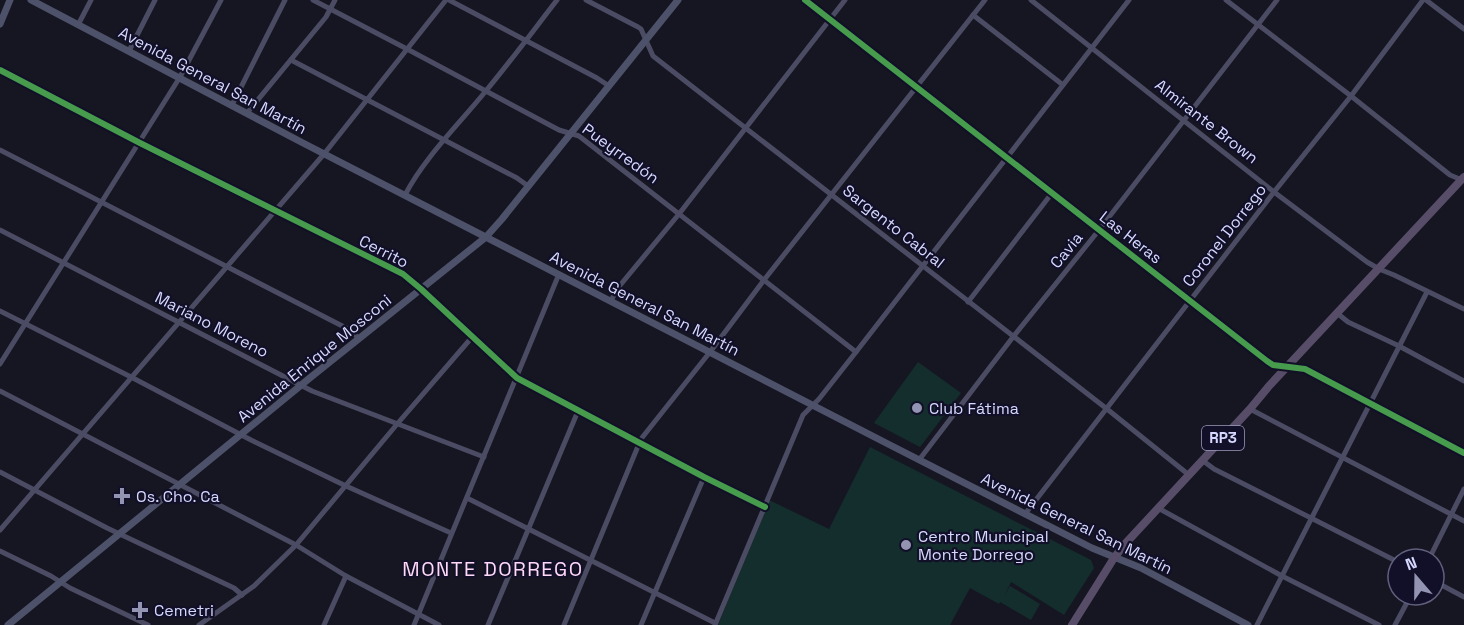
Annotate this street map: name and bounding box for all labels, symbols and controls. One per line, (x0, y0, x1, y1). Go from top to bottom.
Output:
street label: Avenida General San Martín (115, 22, 311, 139)
street label: Almirante Brown (1151, 74, 1263, 168)
street label: Pueyrredón (578, 118, 663, 188)
street label: Sargento Cabral (838, 180, 949, 273)
street label: Coronel Dorrego (1178, 180, 1271, 291)
street label: Las Heras (1095, 206, 1166, 268)
street label: Cavia (1045, 228, 1087, 273)
street label: Cerrito (356, 230, 412, 273)
street label: Avenida General San Martín (546, 246, 743, 361)
street label: Mariano Moreno (151, 287, 272, 362)
street label: Avenida Enrique Mosconi (233, 290, 396, 427)
place label: Club Fátima (929, 398, 1019, 419)
marker: Club Fátima (910, 401, 924, 415)
road number: RP3 (1202, 426, 1244, 450)
street label: Avenida General San Martín (978, 468, 1176, 579)
place label: Os. Cho. Ca (136, 486, 220, 507)
marker: Os. Cho. Ca (113, 487, 131, 505)
place label: Centro Municipal Monte Dorrego (918, 526, 1049, 565)
marker: Centro Municipal Monte Dorrego (899, 538, 913, 552)
north arrow (1386, 547, 1446, 607)
text: N (1402, 552, 1420, 575)
district label: MONTE DORREGO (402, 556, 584, 582)
place label: Cemetri (154, 600, 214, 621)
marker: Cemetri (131, 601, 149, 619)

